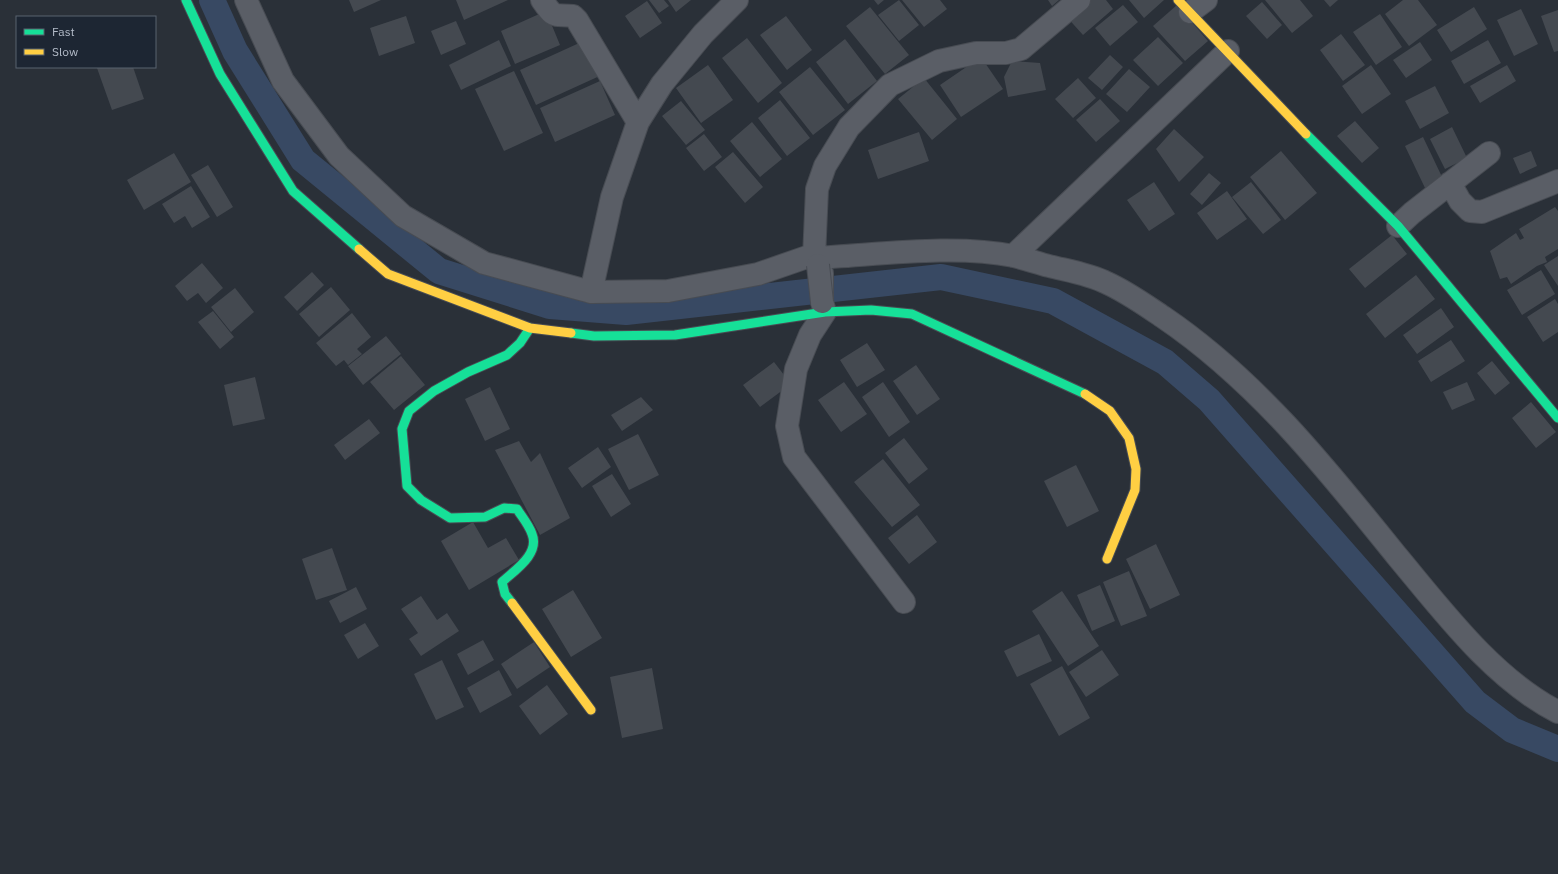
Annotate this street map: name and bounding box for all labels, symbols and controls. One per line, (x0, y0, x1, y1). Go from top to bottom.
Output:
legend (16, 16, 156, 68)
text: Fast (52, 24, 75, 39)
text: Slow (52, 44, 78, 59)

